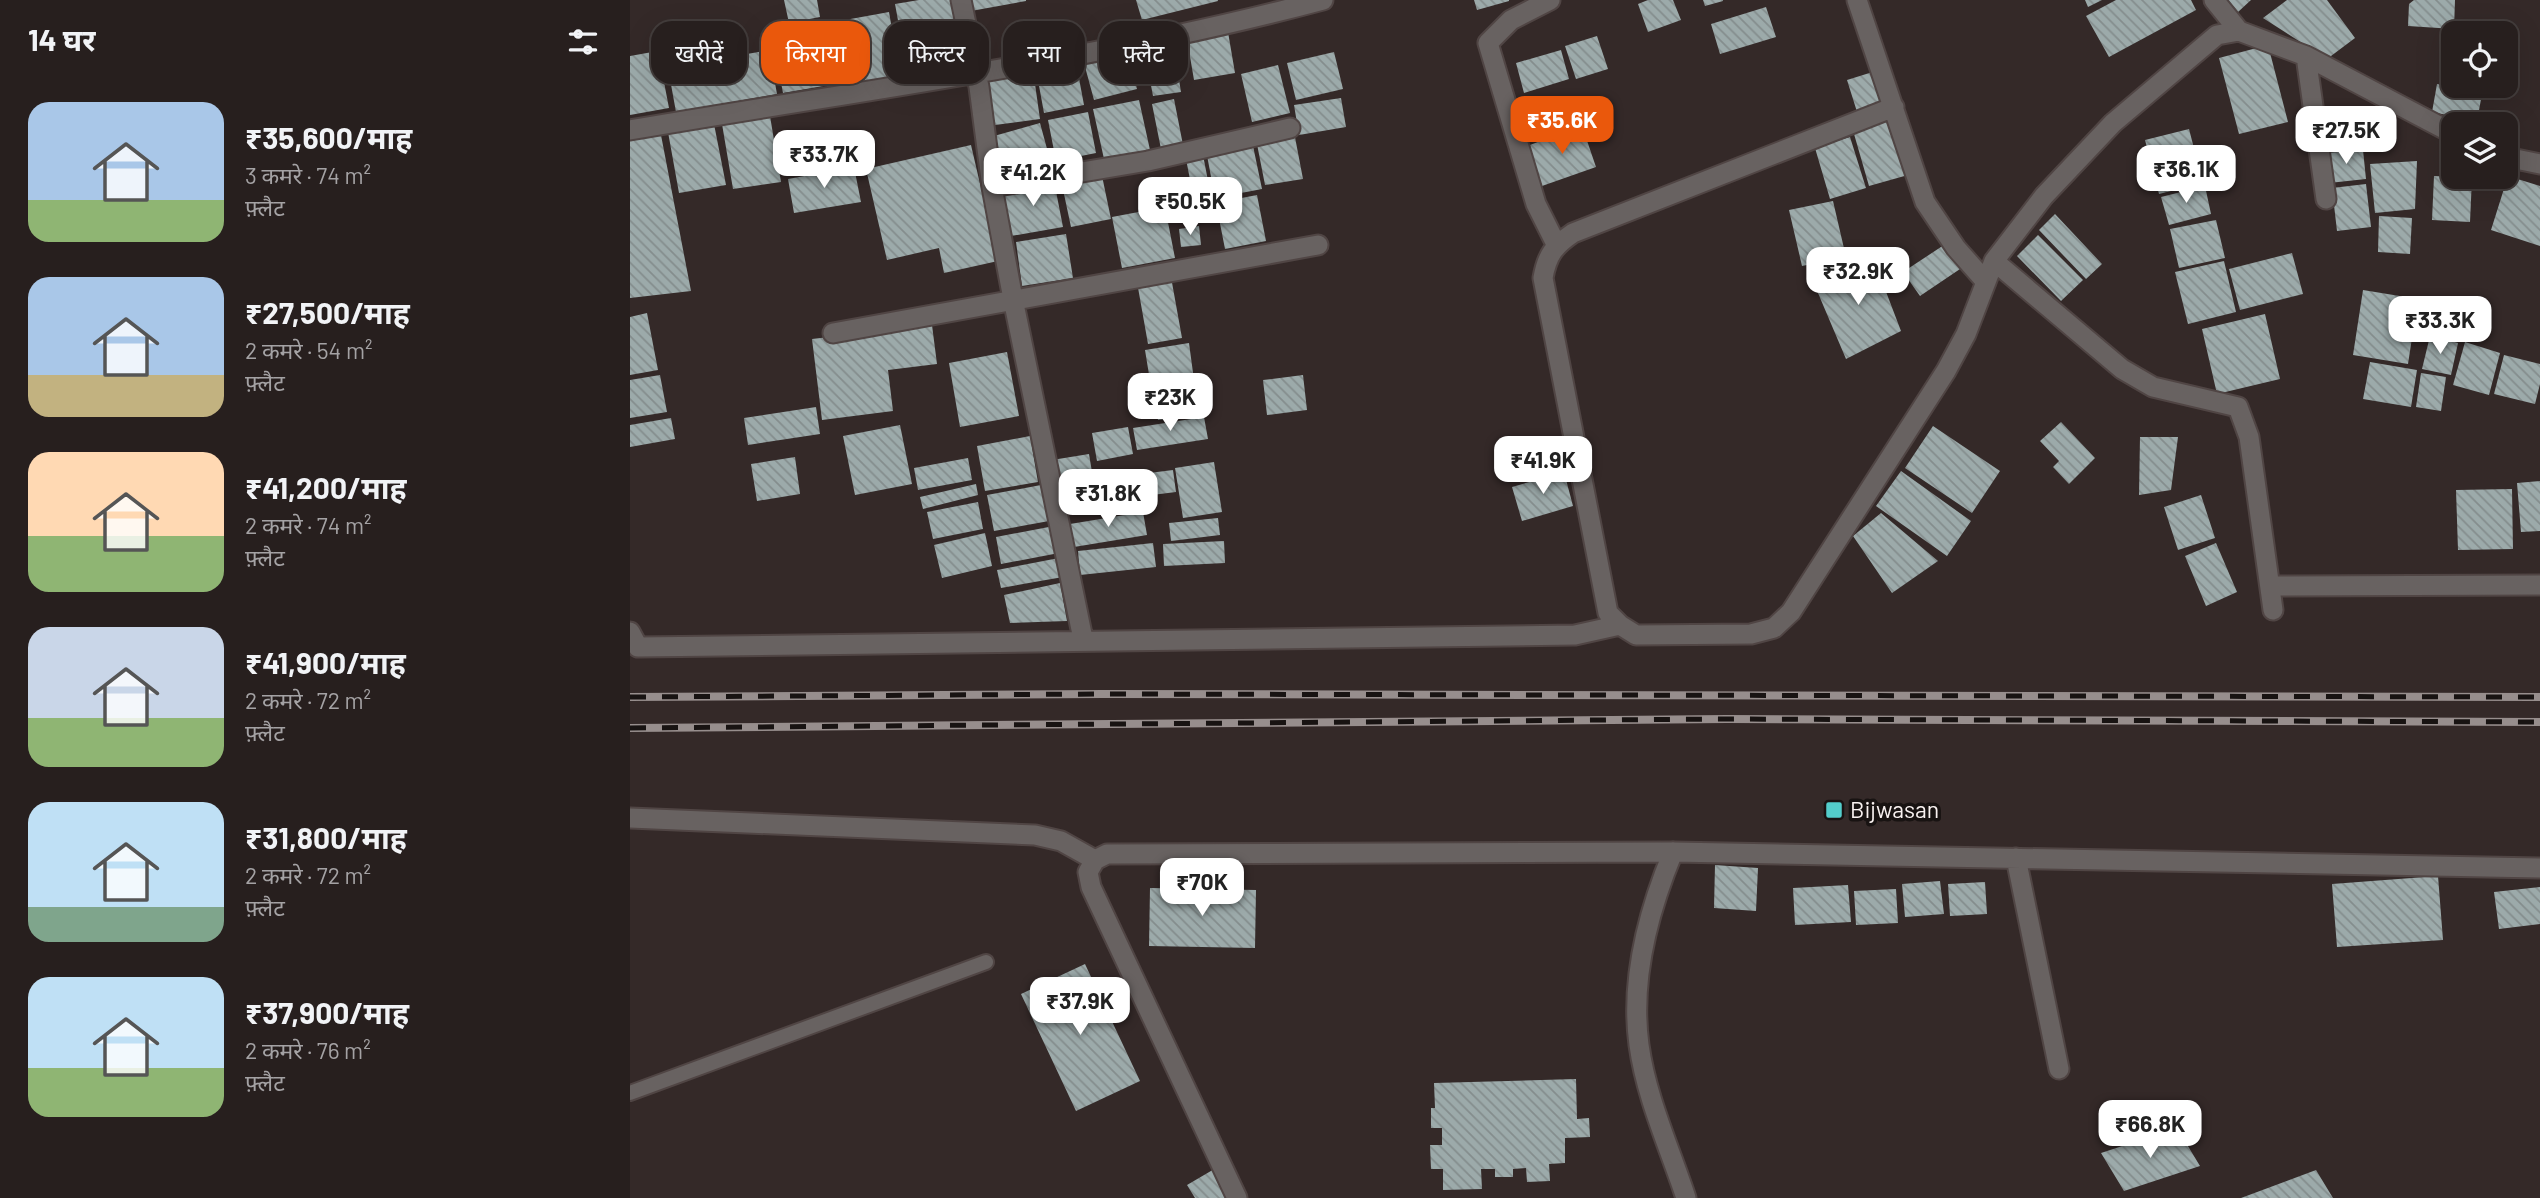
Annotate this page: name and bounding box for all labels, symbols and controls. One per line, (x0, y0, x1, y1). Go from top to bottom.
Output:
text: 14 घर (28, 21, 95, 57)
chip: खरीदें (651, 21, 747, 84)
chip: किराया (761, 21, 870, 84)
chip: फ़िल्टर (884, 21, 989, 84)
chip: नया (1003, 21, 1085, 84)
chip: फ़्लैट (1099, 21, 1188, 84)
map controls (2441, 21, 2518, 189)
button: locate (2441, 21, 2518, 98)
icon: filters (564, 23, 602, 61)
pin: ₹35.6K (1505, 96, 1619, 156)
text: ₹35.6K (1527, 105, 1597, 133)
pin: ₹27.5K (2289, 106, 2403, 166)
button: layers (2441, 112, 2518, 189)
text: ₹27.5K (2312, 115, 2380, 143)
text: ₹35,600/माह (245, 119, 412, 155)
icon: home (84, 130, 168, 214)
pin: ₹33.7K (767, 130, 881, 190)
text: ₹33.7K (789, 139, 859, 167)
pin: ₹36.1K (2129, 146, 2243, 205)
pin: ₹41.2K (976, 148, 1090, 208)
text: ₹36.1K (2153, 154, 2219, 182)
text: ₹41.2K (1000, 157, 1066, 185)
text: 3 कमरे · 74 m² (245, 161, 371, 189)
pin: ₹50.5K (1133, 177, 1247, 237)
text: ₹50.5K (1154, 186, 1226, 214)
text: फ़्लैट (245, 193, 285, 221)
pin: ₹32.9K (1801, 247, 1915, 307)
text: ₹32.9K (1822, 256, 1894, 284)
text: ₹27,500/माह (245, 294, 410, 330)
pin: ₹33.3K (2383, 296, 2497, 356)
icon: home (84, 305, 168, 389)
text: ₹33.3K (2404, 305, 2476, 333)
text: 2 कमरे · 54 m² (245, 336, 372, 364)
text: फ़्लैट (245, 368, 285, 396)
pin: ₹23K (1129, 374, 1211, 433)
text: ₹23K (1144, 382, 1196, 410)
pin: ₹41.9K (1486, 436, 1600, 496)
text: ₹41.9K (1510, 445, 1576, 473)
text: ₹41,200/माह (245, 469, 407, 505)
pin: ₹31.8K (1051, 470, 1165, 529)
text: ₹31.8K (1075, 478, 1141, 506)
icon: home (84, 480, 168, 564)
text: 2 कमरे · 74 m² (245, 511, 371, 539)
text: फ़्लैट (245, 543, 285, 571)
text: ₹41,900/माह (245, 644, 406, 680)
icon: home (84, 655, 168, 739)
text: 2 कमरे · 72 m² (245, 686, 371, 714)
text: फ़्लैट (245, 718, 285, 746)
place label: Bijwasan (1850, 795, 1939, 823)
marker: Bijwasan (1824, 800, 1844, 820)
text: ₹31,800/माह (245, 819, 407, 855)
icon: home (84, 830, 168, 914)
pin: ₹70K (1161, 858, 1243, 918)
text: 2 कमरे · 72 m² (245, 861, 371, 889)
text: ₹70K (1176, 867, 1228, 895)
text: फ़्लैट (245, 893, 285, 921)
pin: ₹37.9K (1023, 978, 1137, 1037)
text: ₹37.9K (1046, 986, 1114, 1014)
text: ₹37,900/माह (245, 994, 409, 1030)
icon: home (84, 1005, 168, 1089)
text: 2 कमरे · 76 m² (245, 1036, 371, 1064)
text: फ़्लैट (245, 1068, 285, 1096)
pin: ₹66.8K (2093, 1100, 2207, 1160)
text: ₹66.8K (2115, 1109, 2185, 1137)

